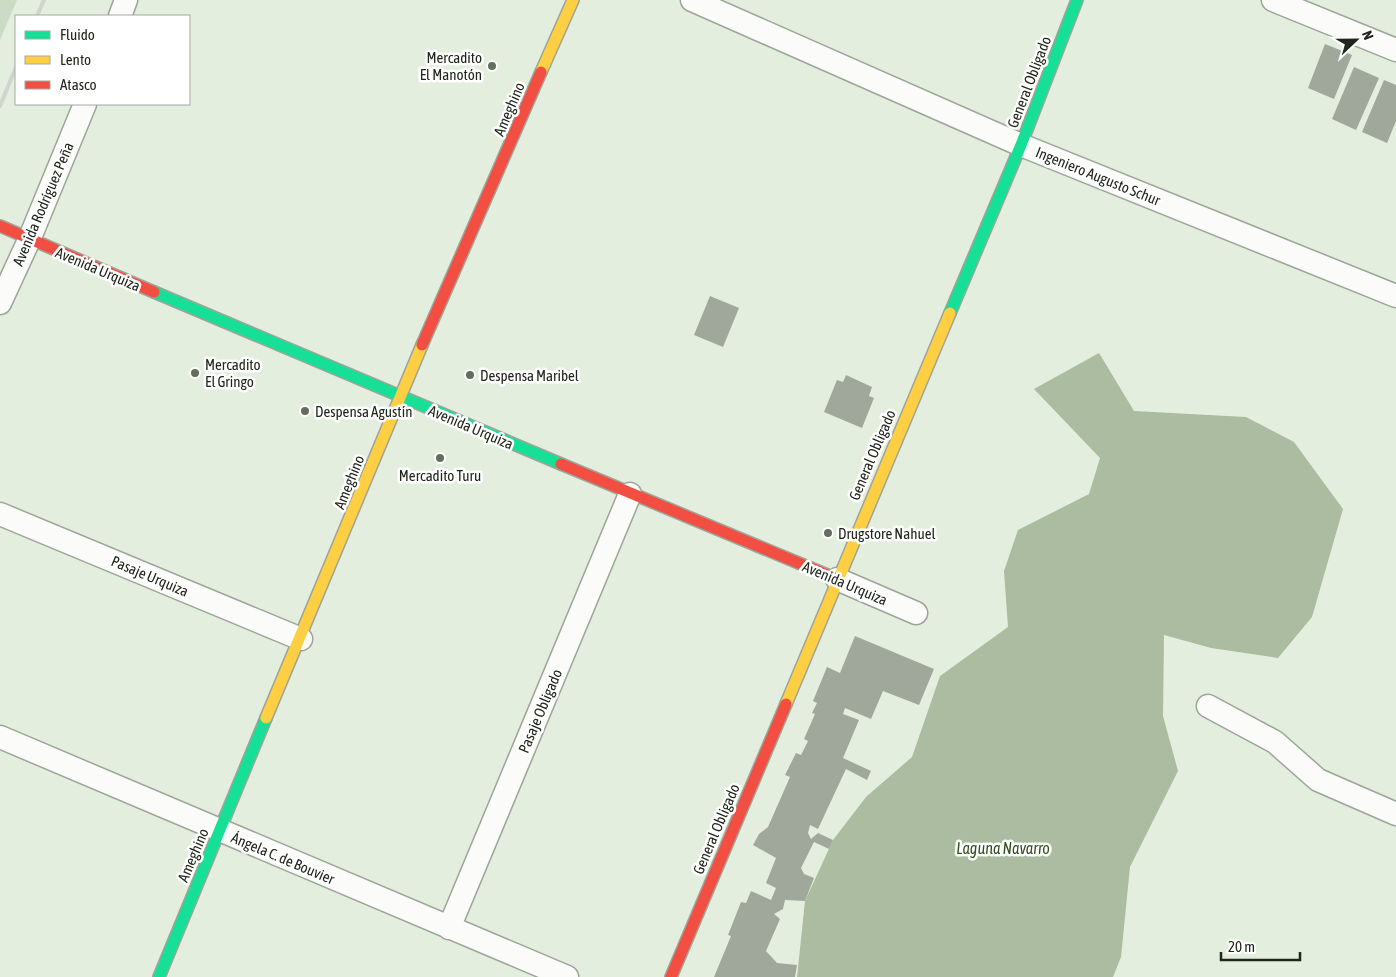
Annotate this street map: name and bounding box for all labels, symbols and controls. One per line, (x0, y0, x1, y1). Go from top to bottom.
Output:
legend (15, 15, 190, 105)
north arrow (1331, 15, 1381, 65)
text: Fluido (60, 26, 95, 43)
text: N (1359, 28, 1377, 42)
street label: General Obligado (1004, 34, 1054, 130)
place label: Mercadito El Manotón (420, 49, 482, 83)
text: Lento (60, 51, 91, 68)
marker: Mercadito El Manotón (486, 60, 498, 72)
text: Atasco (60, 76, 97, 93)
street label: Ameghino (490, 80, 528, 138)
street label: Avenida Rodríguez Peña (9, 140, 77, 268)
street label: Ingeniero Augusto Schur (1033, 143, 1163, 209)
street label: Avenida Urquiza (53, 243, 143, 295)
place label: Mercadito El Gringo (205, 356, 261, 390)
marker: Mercadito El Gringo (189, 367, 201, 379)
place label: Despensa Maribel (480, 367, 579, 384)
marker: Despensa Maribel (464, 369, 476, 381)
street label: Avenida Urquiza (426, 401, 516, 453)
place label: Despensa Agustín (315, 403, 412, 420)
marker: Despensa Agustín (299, 405, 311, 417)
street label: General Obligado (845, 407, 899, 503)
marker: Mercadito Turu (434, 452, 446, 464)
street label: Ameghino (331, 453, 367, 511)
place label: Mercadito Turu (399, 467, 481, 484)
place label: Drugstore Nahuel (838, 525, 935, 542)
marker: Drugstore Nahuel (822, 527, 834, 539)
street label: Pasaje Urquiza (109, 552, 191, 600)
street label: Avenida Urquiza (800, 557, 890, 609)
street label: Pasaje Obligado (515, 667, 565, 755)
street label: General Obligado (689, 781, 743, 877)
street label: Ameghino (174, 826, 212, 884)
street label: Ángela C. de Bouvier (229, 829, 338, 888)
water label: Laguna Navarro (956, 839, 1050, 858)
scale bar (1221, 930, 1300, 962)
text: 20 m (1228, 938, 1255, 955)

